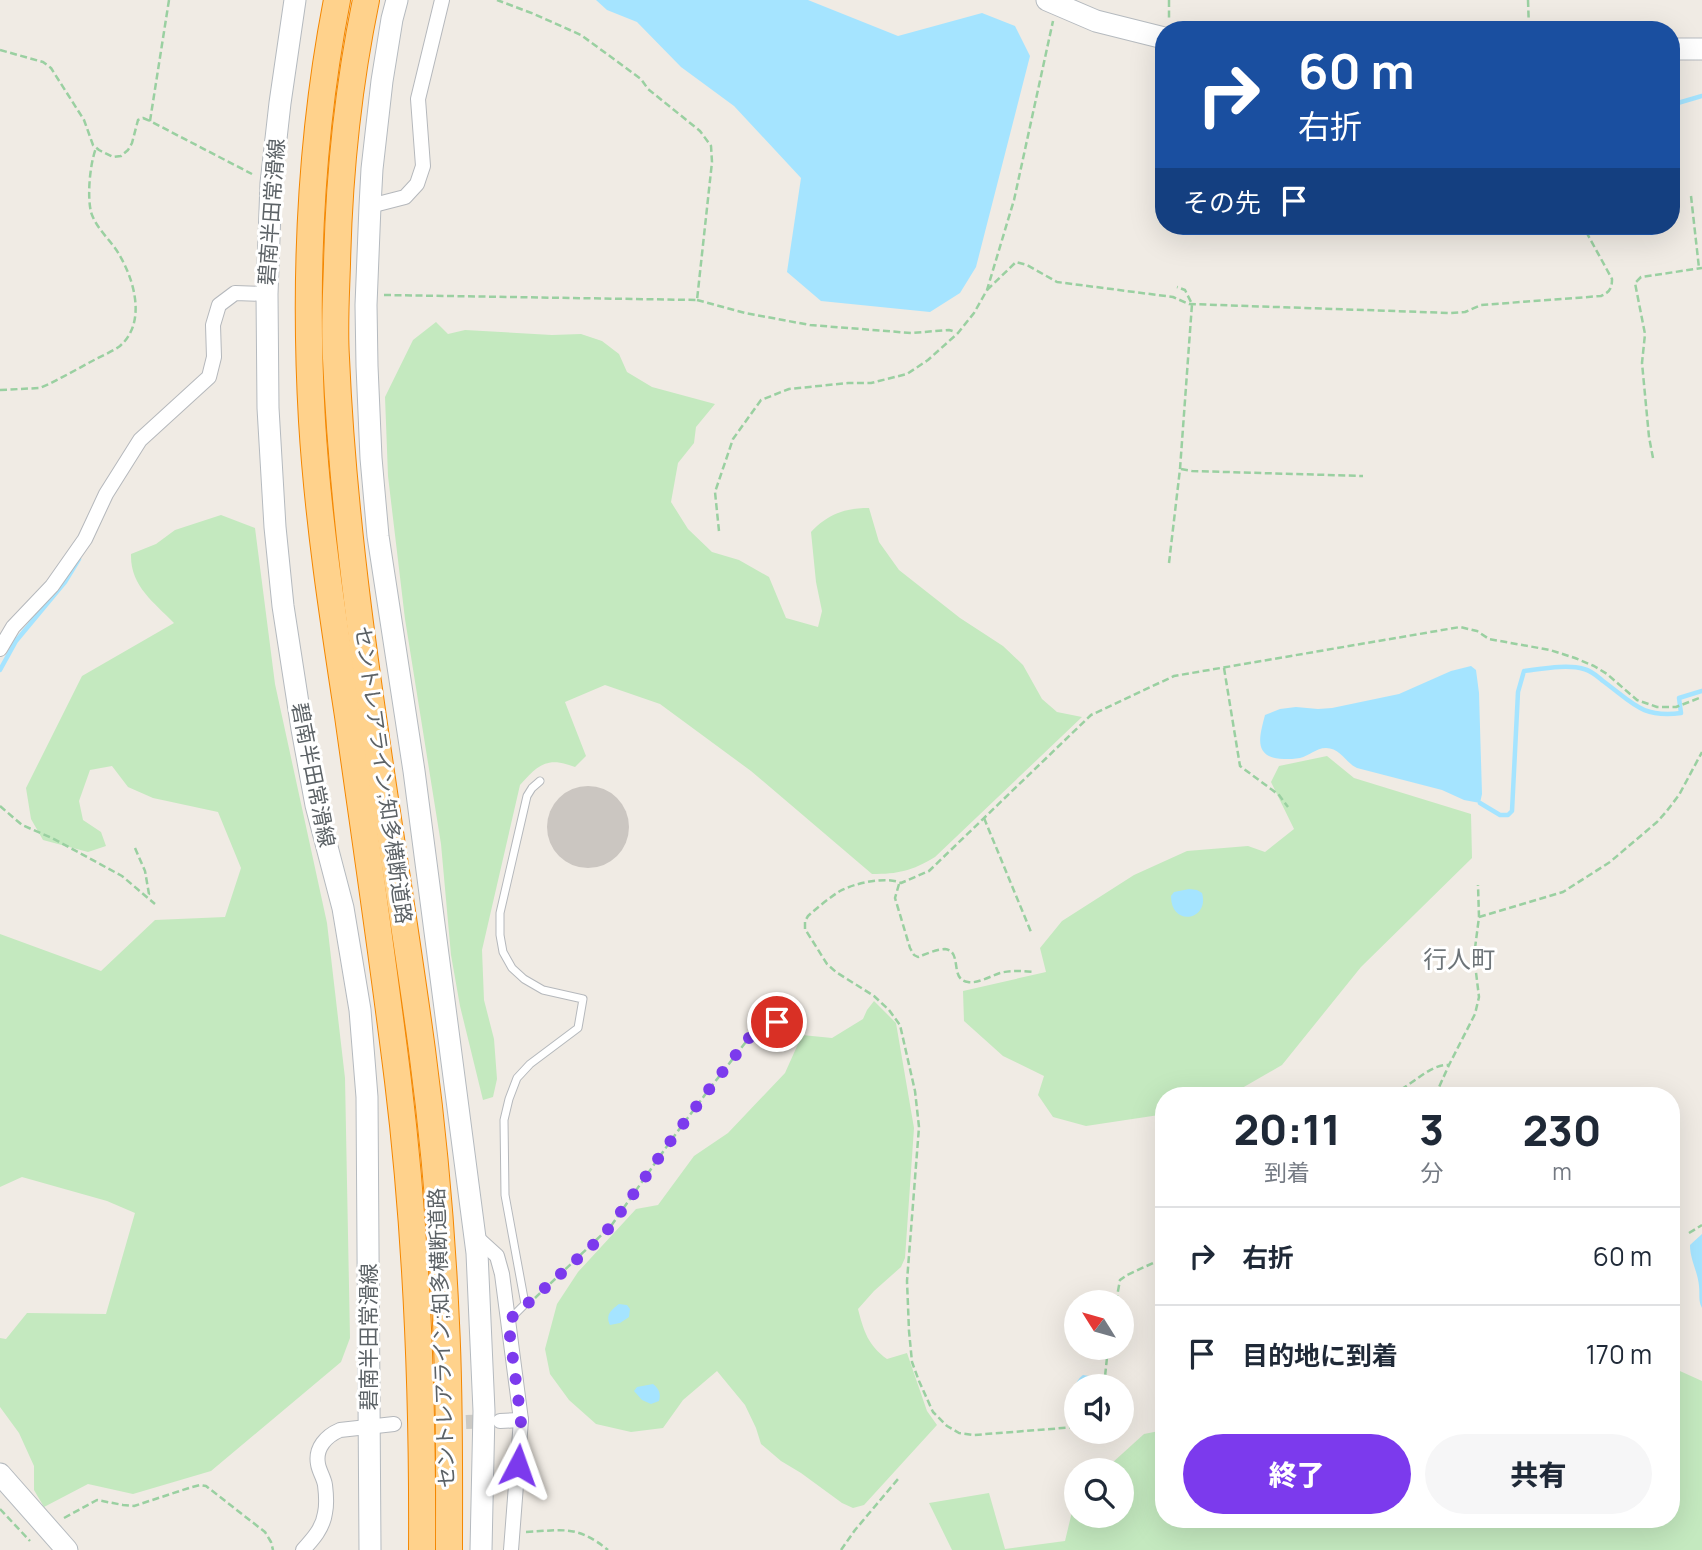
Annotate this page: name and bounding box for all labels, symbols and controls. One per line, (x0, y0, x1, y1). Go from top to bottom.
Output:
text: 60 m (1298, 37, 1415, 104)
icon: right (1183, 49, 1274, 140)
text: 右折 (1298, 104, 1362, 148)
street label: 碧南半田常滑線 (252, 138, 290, 286)
icon: arrive (1275, 182, 1313, 220)
text: その先 (1183, 184, 1261, 220)
street label: セントレアライン;知多横断道路 (349, 624, 419, 926)
street label: 碧南半田常滑線 (286, 700, 342, 850)
district label: 行人町 (1423, 942, 1495, 975)
pin (747, 992, 807, 1052)
icon: arrive (758, 1003, 796, 1041)
text: 20:11 (1234, 1100, 1341, 1158)
text: 3 (1419, 1100, 1444, 1158)
text: 230 (1523, 1101, 1601, 1159)
text: m (1552, 1155, 1572, 1187)
text: 到着 (1264, 1156, 1310, 1188)
text: 分 (1420, 1156, 1443, 1188)
street label: セントレアライン;知多横断道路 (422, 1187, 460, 1489)
icon: right (1183, 1237, 1221, 1275)
text: 60 m (1593, 1238, 1652, 1274)
text: 右折 (1242, 1239, 1294, 1275)
street label: 碧南半田常滑線 (354, 1264, 382, 1411)
north arrow (1064, 1290, 1134, 1360)
map controls (1064, 1290, 1134, 1528)
icon: arrive (1183, 1335, 1221, 1373)
text: 170 m (1586, 1336, 1652, 1372)
text: 目的地に到着 (1242, 1337, 1398, 1373)
button: sound (1064, 1374, 1134, 1444)
position arrow (481, 1428, 555, 1502)
button: 終了 (1183, 1434, 1411, 1514)
button: 共有 (1425, 1434, 1652, 1514)
button: search (1064, 1458, 1134, 1528)

